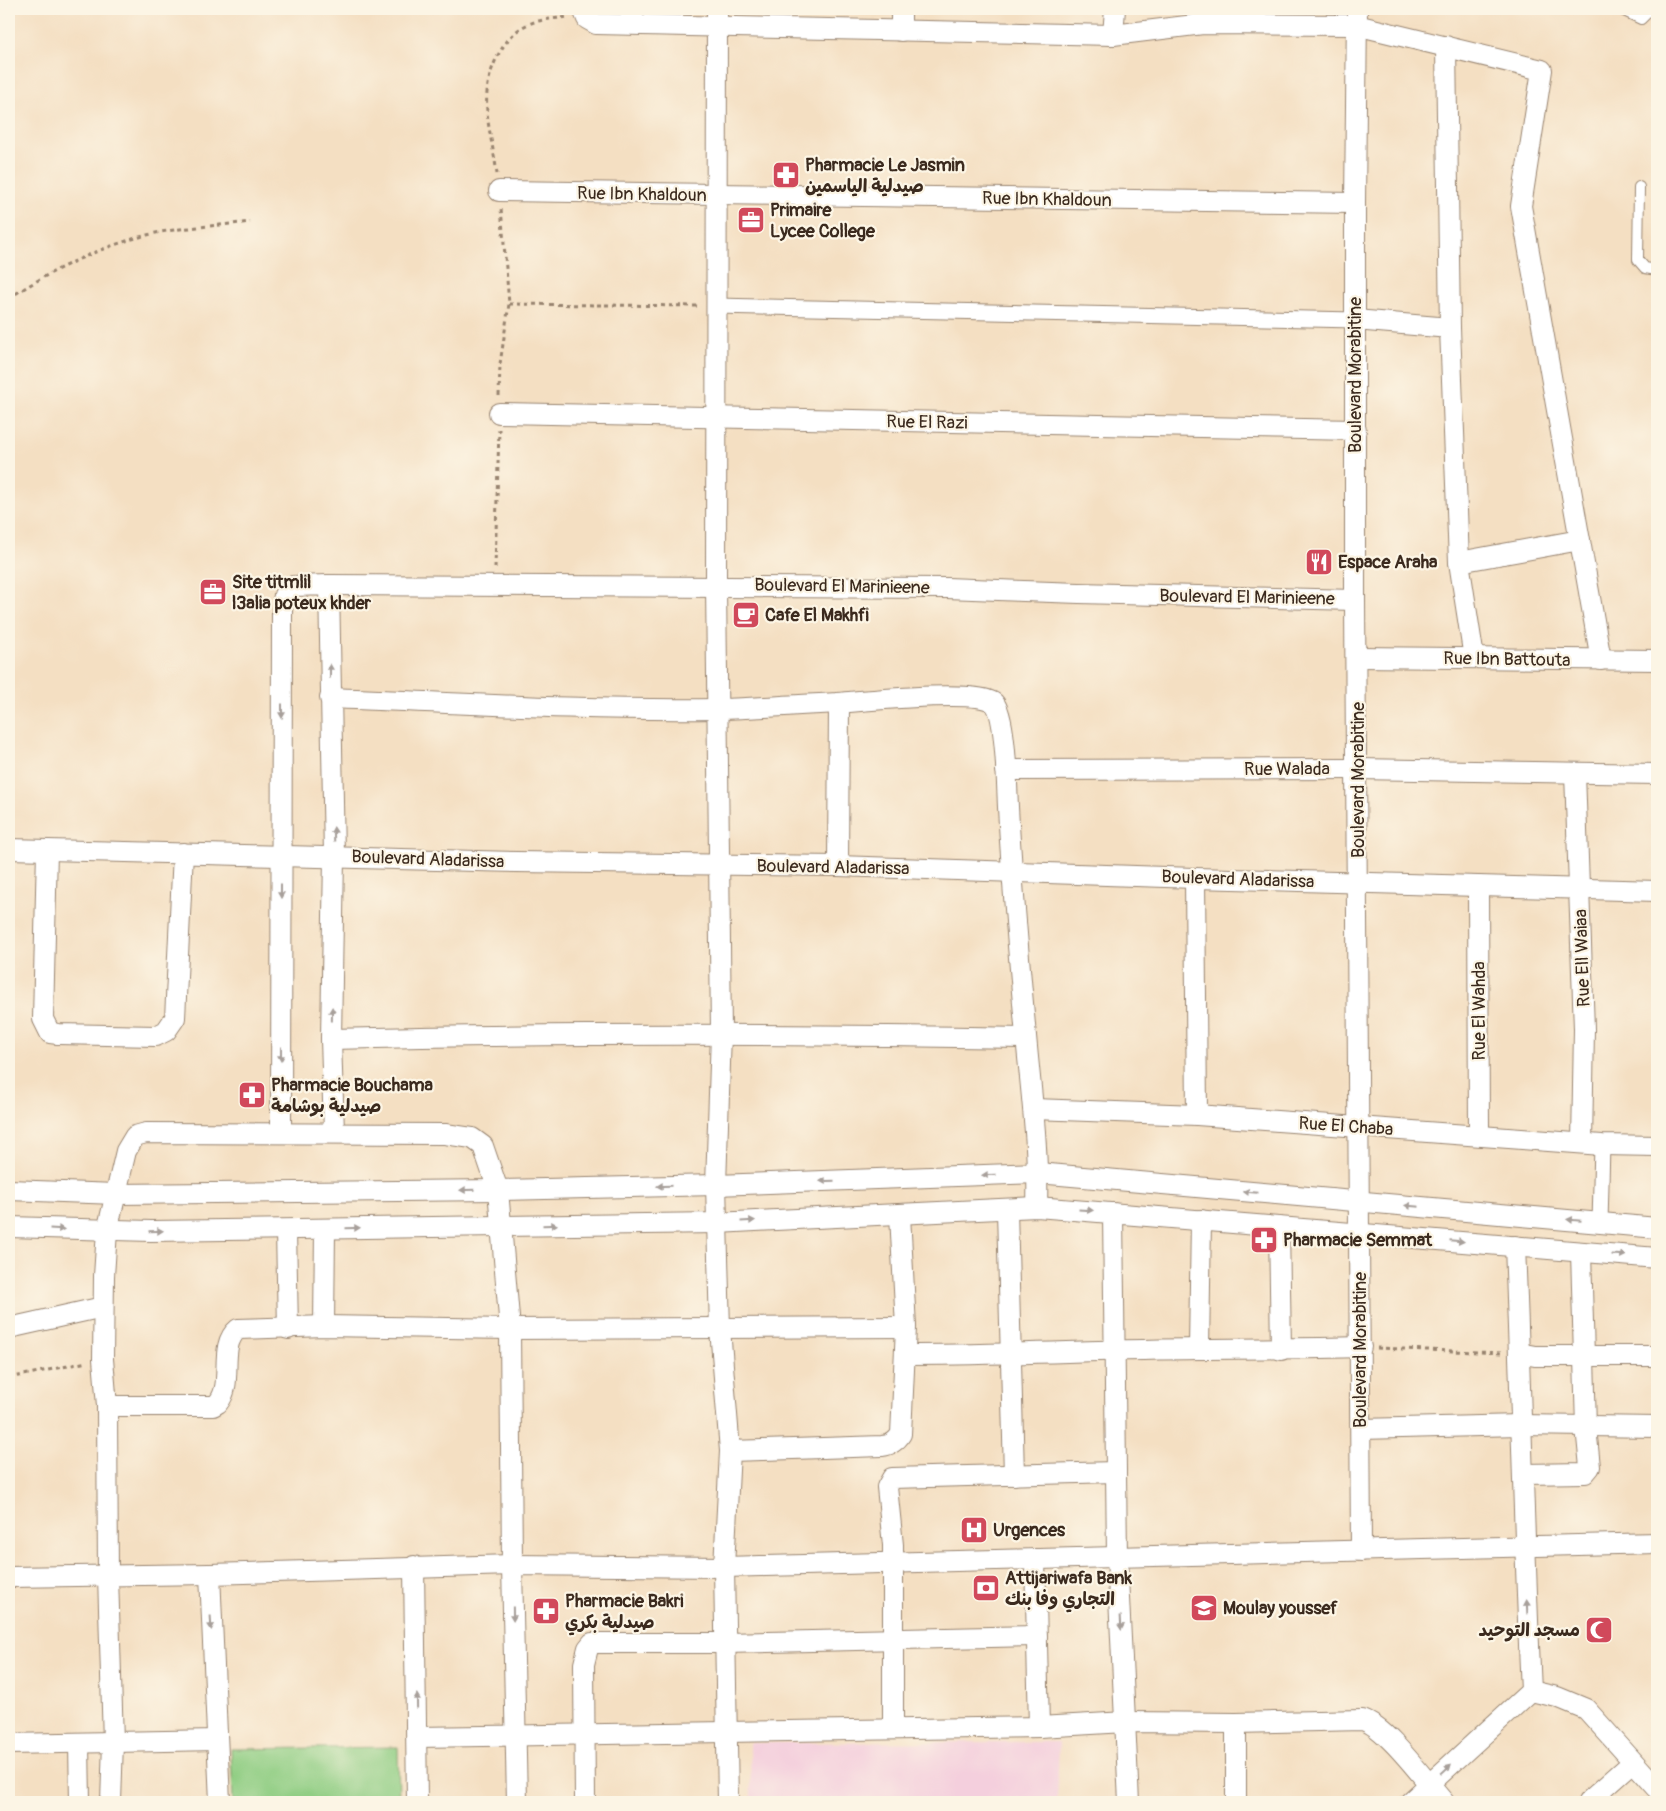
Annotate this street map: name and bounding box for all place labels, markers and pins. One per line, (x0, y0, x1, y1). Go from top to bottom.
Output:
place label: Pharmacie Le Jasmin صيدلية الياسمين (805, 154, 965, 198)
pharmacy icon: Pharmacie Le Jasmin صيدلية الياسمين (771, 160, 801, 190)
place label: Primaire Lycee College (770, 199, 876, 243)
office icon: Primaire Lycee College (736, 205, 766, 235)
restaurant icon: Espace Araha (1304, 547, 1334, 577)
place label: Espace Araha (1338, 551, 1438, 574)
place label: Site titmlil l3alia poteux khder (232, 571, 372, 615)
office icon: Site titmlil l3alia poteux khder (198, 577, 228, 607)
cafe icon: Cafe El Makhfi (731, 600, 761, 630)
place label: Cafe El Makhfi (765, 604, 869, 627)
place label: Pharmacie Bouchama صيدلية بوشامة (271, 1074, 434, 1118)
pharmacy icon: Pharmacie Bouchama صيدلية بوشامة (237, 1080, 267, 1110)
pharmacy icon: Pharmacie Semmat (1249, 1225, 1279, 1255)
place label: Pharmacie Semmat (1283, 1229, 1433, 1252)
hospital icon: Urgences (959, 1515, 989, 1545)
place label: Urgences (993, 1519, 1066, 1542)
place label: Attijariwafa Bank التجاري وفا بنك (1005, 1567, 1132, 1613)
bank icon: Attijariwafa Bank التجاري وفا بنك (971, 1573, 1001, 1603)
place label: Pharmacie Bakri صيدلية بكري (565, 1590, 683, 1636)
school or university icon: Moulay youssef (1189, 1593, 1219, 1623)
pharmacy icon: Pharmacie Bakri صيدلية بكري (531, 1596, 561, 1626)
place label: Moulay youssef (1223, 1597, 1338, 1620)
mosque icon: مسجد التوحيد (1584, 1615, 1614, 1645)
place label: مسجد التوحيد (1479, 1619, 1580, 1642)

